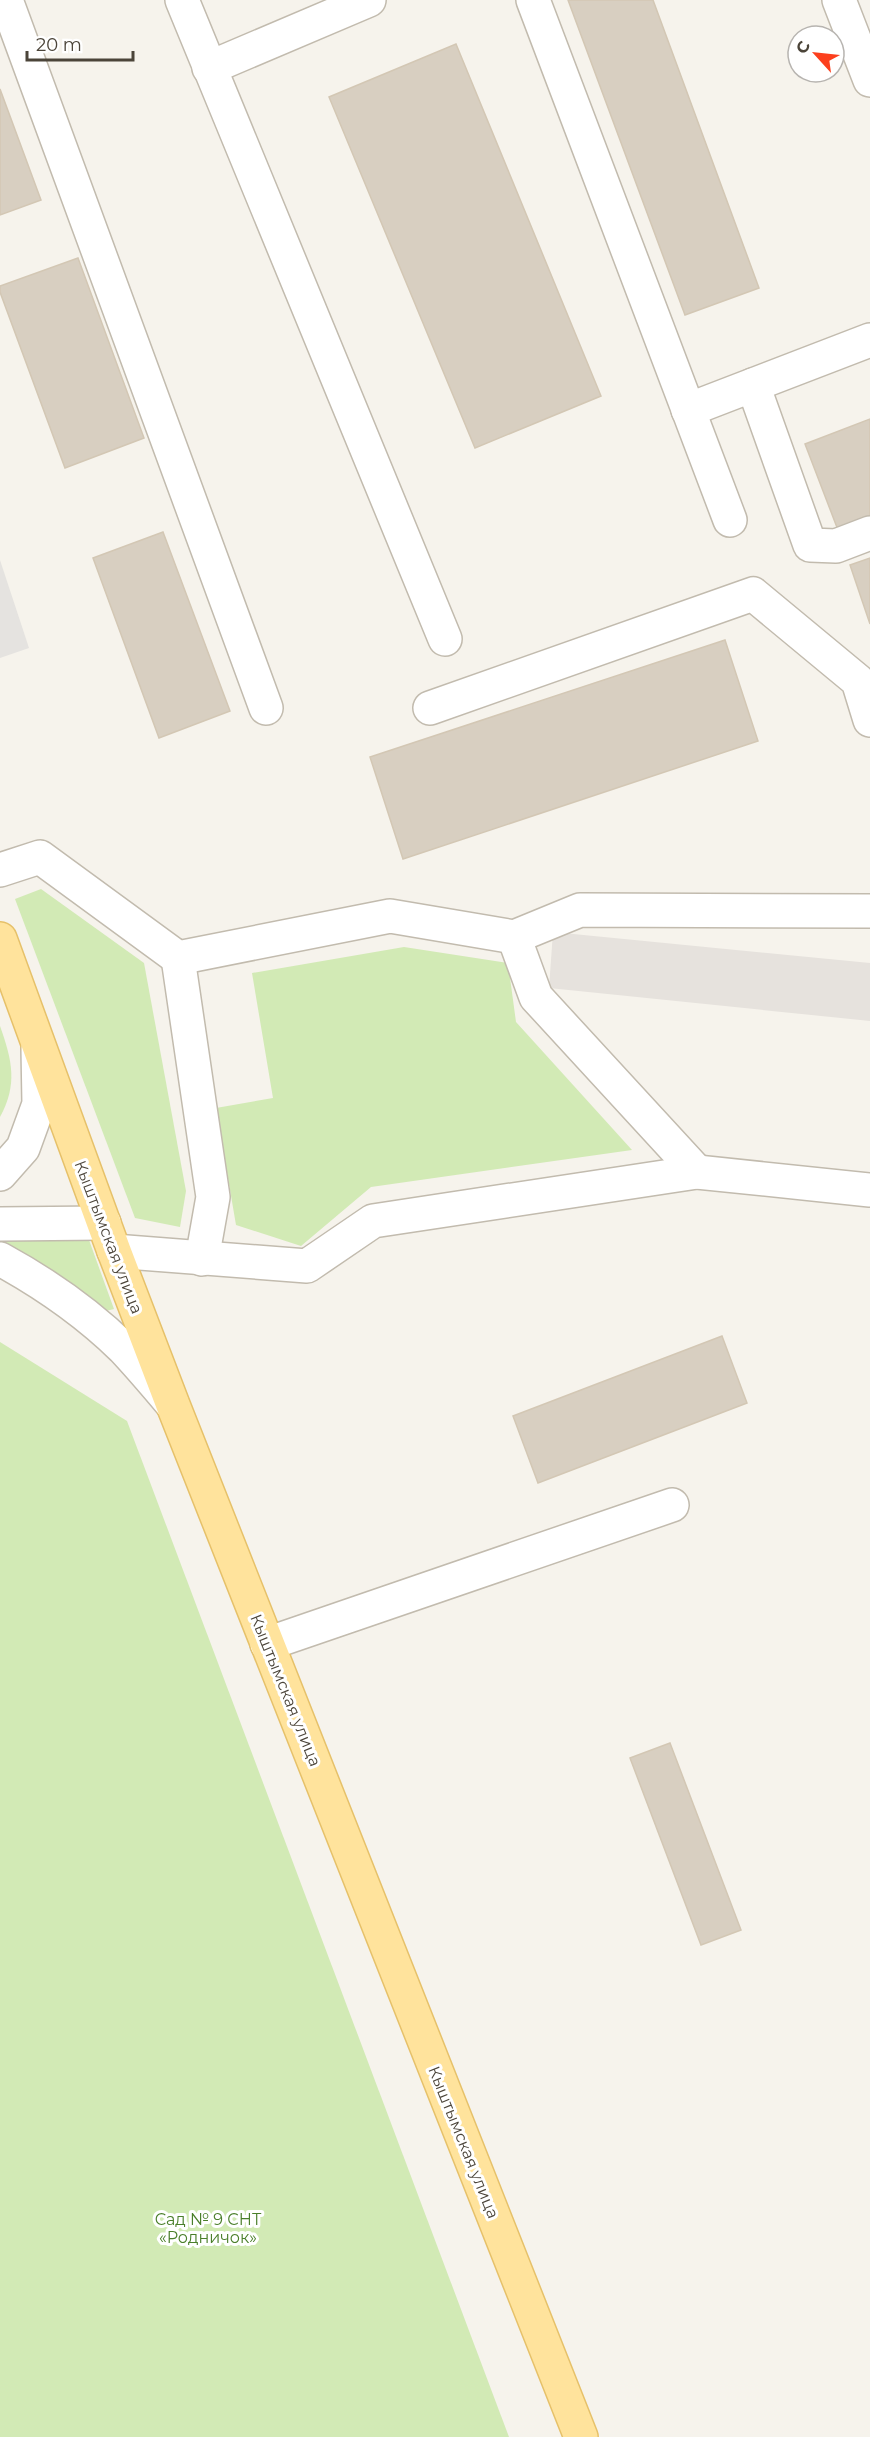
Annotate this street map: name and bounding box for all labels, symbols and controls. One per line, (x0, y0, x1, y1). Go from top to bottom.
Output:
scale bar (27, 24, 134, 62)
north arrow (786, 24, 846, 84)
text: 20 m (36, 34, 82, 56)
text: С (792, 38, 814, 57)
street label: Кыштымская улица (71, 1158, 147, 1316)
street label: Кыштымская улица (246, 1611, 325, 1769)
street label: Кыштымская улица (424, 2063, 503, 2221)
park label: Сад № 9 СНТ «Родничок» (155, 2210, 262, 2247)

